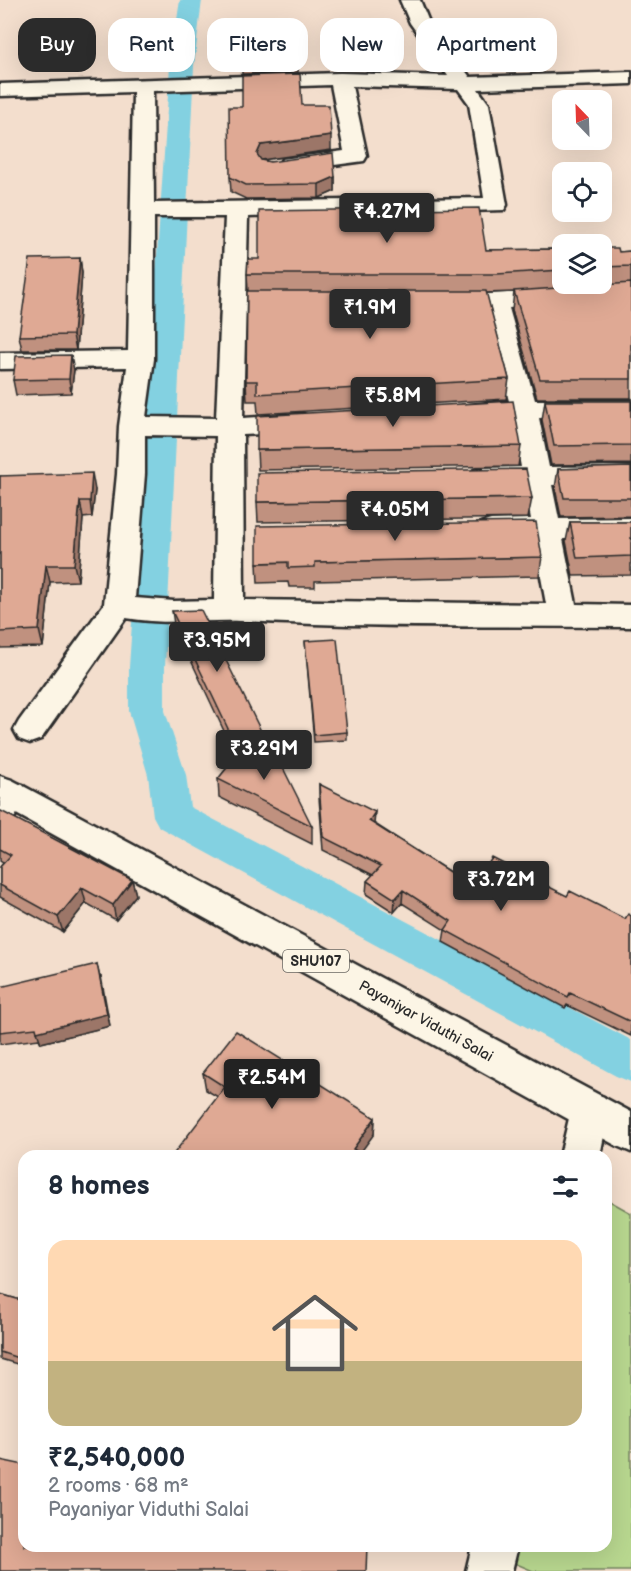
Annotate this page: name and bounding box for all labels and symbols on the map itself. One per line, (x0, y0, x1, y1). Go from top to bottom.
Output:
north arrow (552, 90, 612, 150)
pin: ₹4.27M (338, 193, 436, 244)
pin: ₹1.9M (328, 289, 412, 340)
pin: ₹5.8M (351, 377, 435, 428)
pin: ₹4.05M (346, 491, 444, 542)
pin: ₹3.95M (168, 622, 266, 673)
pin: ₹3.29M (215, 730, 313, 781)
pin: ₹3.72M (452, 861, 550, 912)
road number: SHU107 (283, 950, 349, 972)
street label: Payaniyar Viduthi Salai (355, 977, 496, 1066)
pin: ₹2.54M (223, 1059, 321, 1110)

